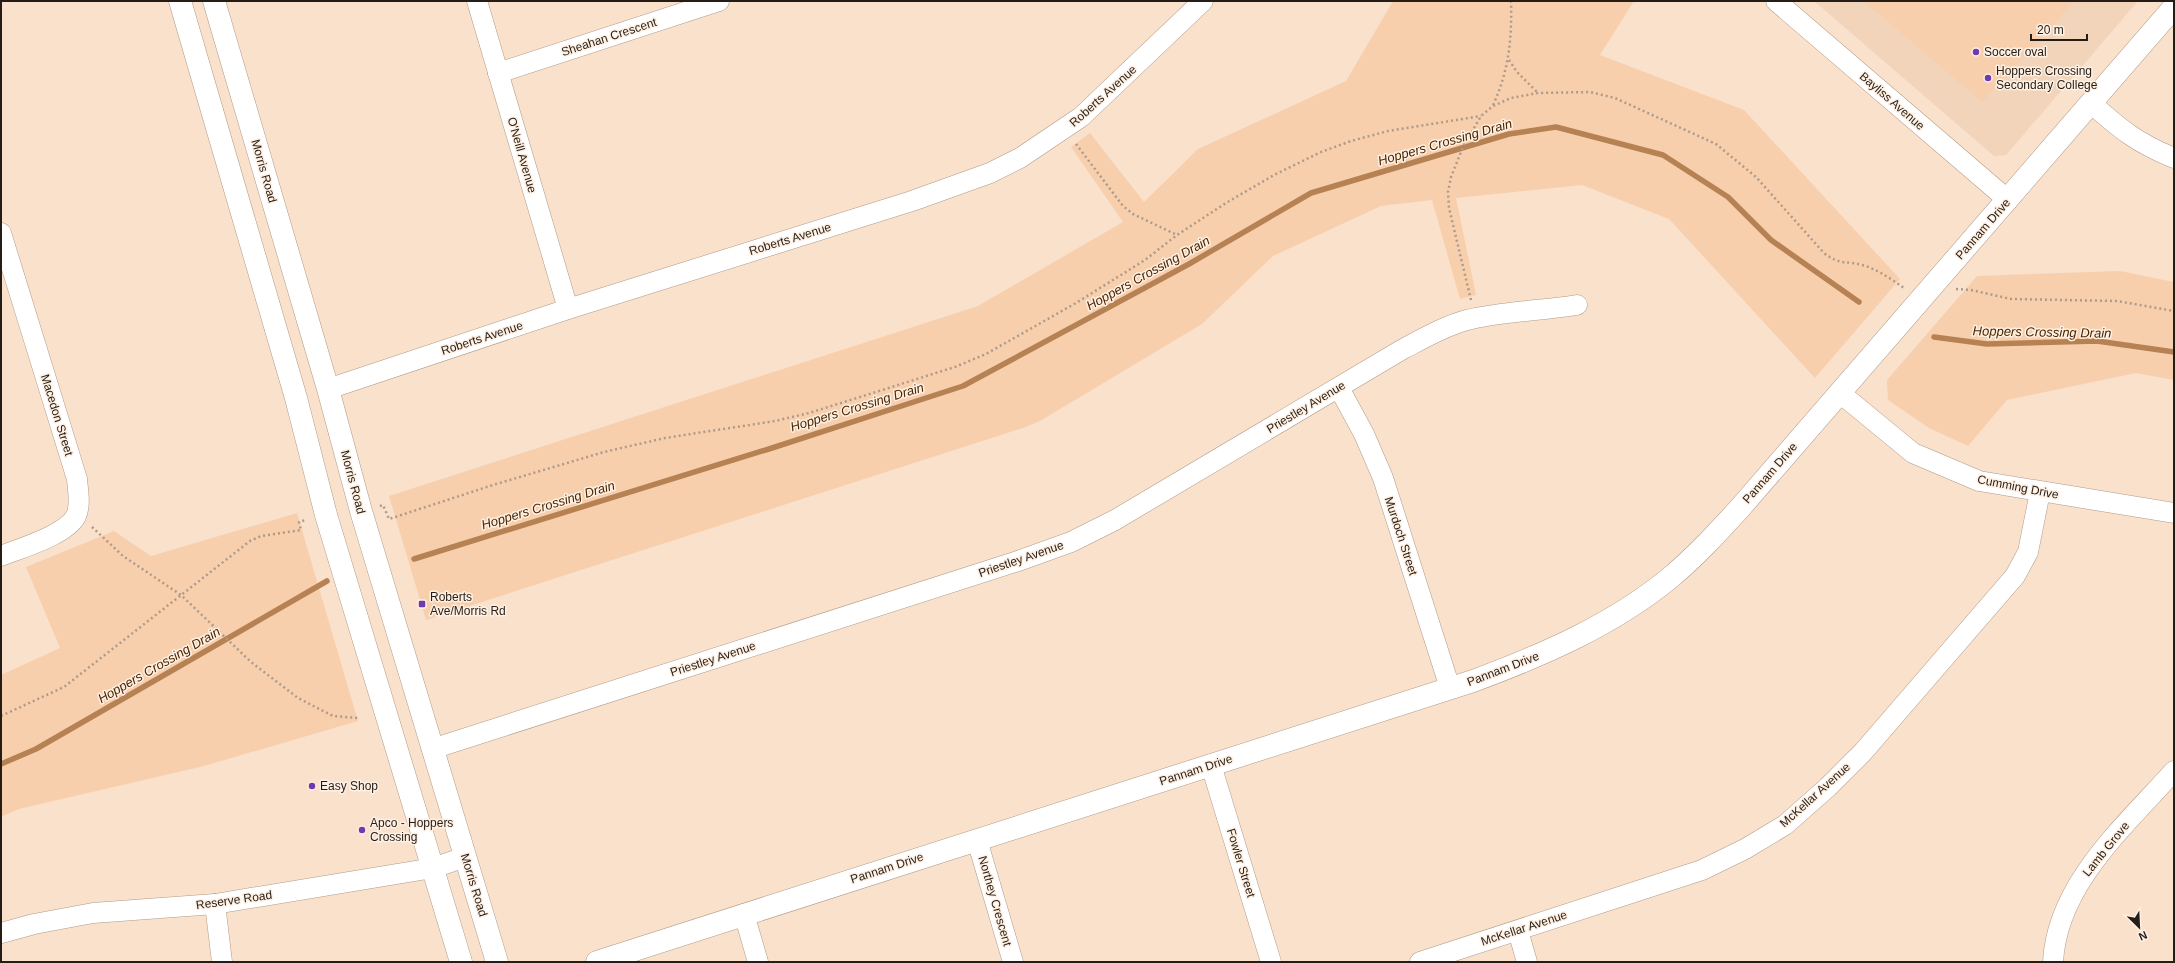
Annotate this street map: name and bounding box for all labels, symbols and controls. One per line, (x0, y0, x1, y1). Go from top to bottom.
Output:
street label: Sheahan Crescent (560, 15, 659, 59)
scale bar (2031, 16, 2087, 42)
text: 20 m (2037, 23, 2064, 37)
place label: Soccer oval (1984, 45, 2047, 59)
marker: Soccer oval (1971, 47, 1981, 57)
street label: Roberts Avenue (1067, 62, 1140, 130)
place label: Hoppers Crossing Secondary College (1996, 64, 2098, 92)
street label: Bayliss Avenue (1857, 69, 1927, 133)
marker: Hoppers Crossing Secondary College (1983, 73, 1993, 83)
street label: O'Neill Avenue (505, 116, 540, 195)
water label: Hoppers Crossing Drain (1376, 116, 1514, 168)
street label: Morris Road (248, 138, 280, 204)
street label: Pannam Drive (1953, 195, 2013, 262)
street label: Roberts Avenue (747, 220, 833, 258)
water label: Hoppers Crossing Drain (1084, 233, 1212, 313)
street label: Roberts Avenue (439, 318, 525, 358)
water label: Hoppers Crossing Drain (1973, 323, 2111, 341)
street label: Macedon Street (38, 372, 76, 458)
street label: Priestley Avenue (1264, 378, 1348, 436)
water label: Hoppers Crossing Drain (788, 380, 926, 434)
street label: Pannam Drive (1740, 439, 1800, 506)
street label: Morris Road (338, 449, 368, 515)
street label: Cumming Drive (1976, 472, 2060, 502)
water label: Hoppers Crossing Drain (479, 478, 617, 532)
street label: Murdoch Street (1382, 495, 1421, 578)
street label: Priestley Avenue (977, 538, 1066, 580)
place label: Roberts Ave/Morris Rd (430, 590, 506, 618)
marker: Roberts Ave/Morris Rd (417, 599, 427, 609)
water label: Hoppers Crossing Drain (95, 624, 223, 706)
street label: Priestley Avenue (668, 638, 758, 679)
street label: Pannam Drive (1465, 649, 1541, 689)
street label: Pannam Drive (1158, 751, 1235, 788)
street label: McKellar Avenue (1777, 760, 1853, 830)
place label: Easy Shop (320, 779, 378, 793)
marker: Easy Shop (307, 781, 317, 791)
place label: Apco - Hoppers Crossing (370, 816, 453, 844)
street label: Lamb Grove (2080, 819, 2132, 879)
marker: Apco - Hoppers Crossing (357, 825, 367, 835)
street label: Fowler Street (1224, 827, 1258, 900)
street label: Pannam Drive (849, 849, 926, 886)
street label: Morris Road (458, 852, 490, 918)
street label: Northey Crescent (975, 854, 1015, 948)
street label: Reserve Road (195, 888, 273, 912)
street label: McKellar Avenue (1479, 907, 1569, 949)
north arrow (2119, 907, 2159, 947)
text: N (2137, 929, 2149, 943)

